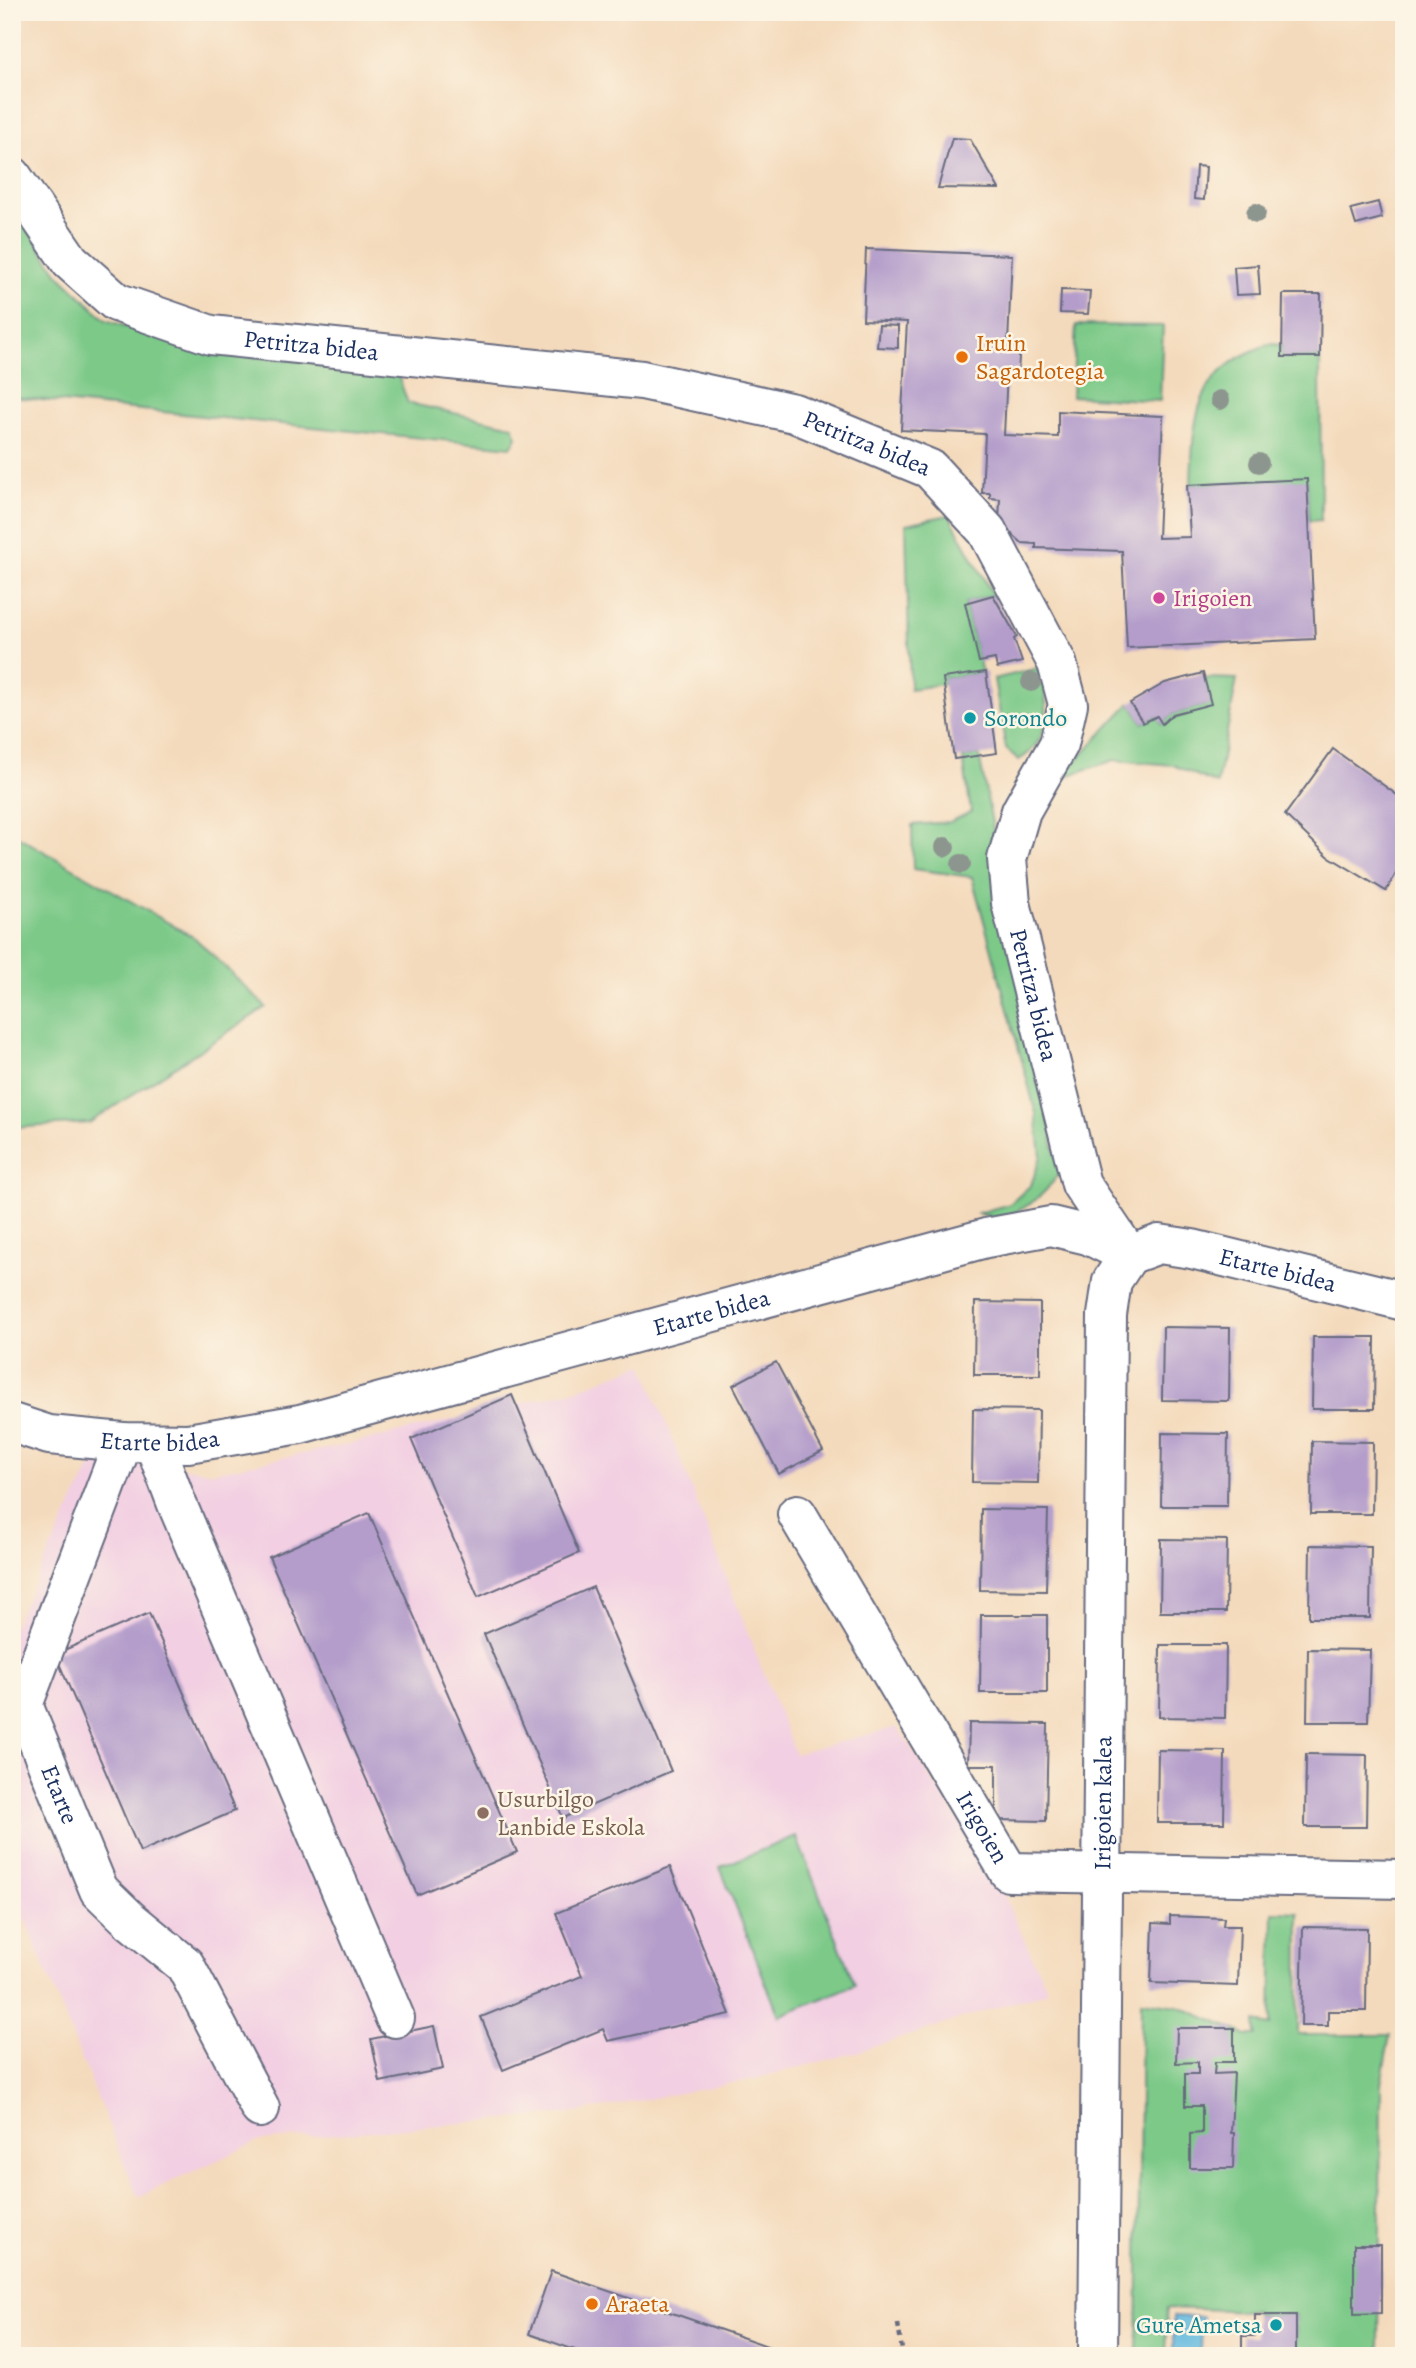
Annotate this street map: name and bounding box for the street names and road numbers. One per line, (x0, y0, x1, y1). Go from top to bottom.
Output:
street label: Petritza bidea (242, 323, 381, 369)
street label: Petritza bidea (798, 402, 937, 484)
street label: Petritza bidea (1002, 925, 1066, 1065)
street label: Etarte bidea (1216, 1240, 1340, 1300)
street label: Etarte bidea (649, 1281, 774, 1344)
street label: Etarte bidea (98, 1422, 223, 1459)
street label: Irigoien kalea (1086, 1735, 1119, 1870)
street label: Etarte (33, 1760, 86, 1829)
street label: Irigoien (949, 1785, 1016, 1869)

